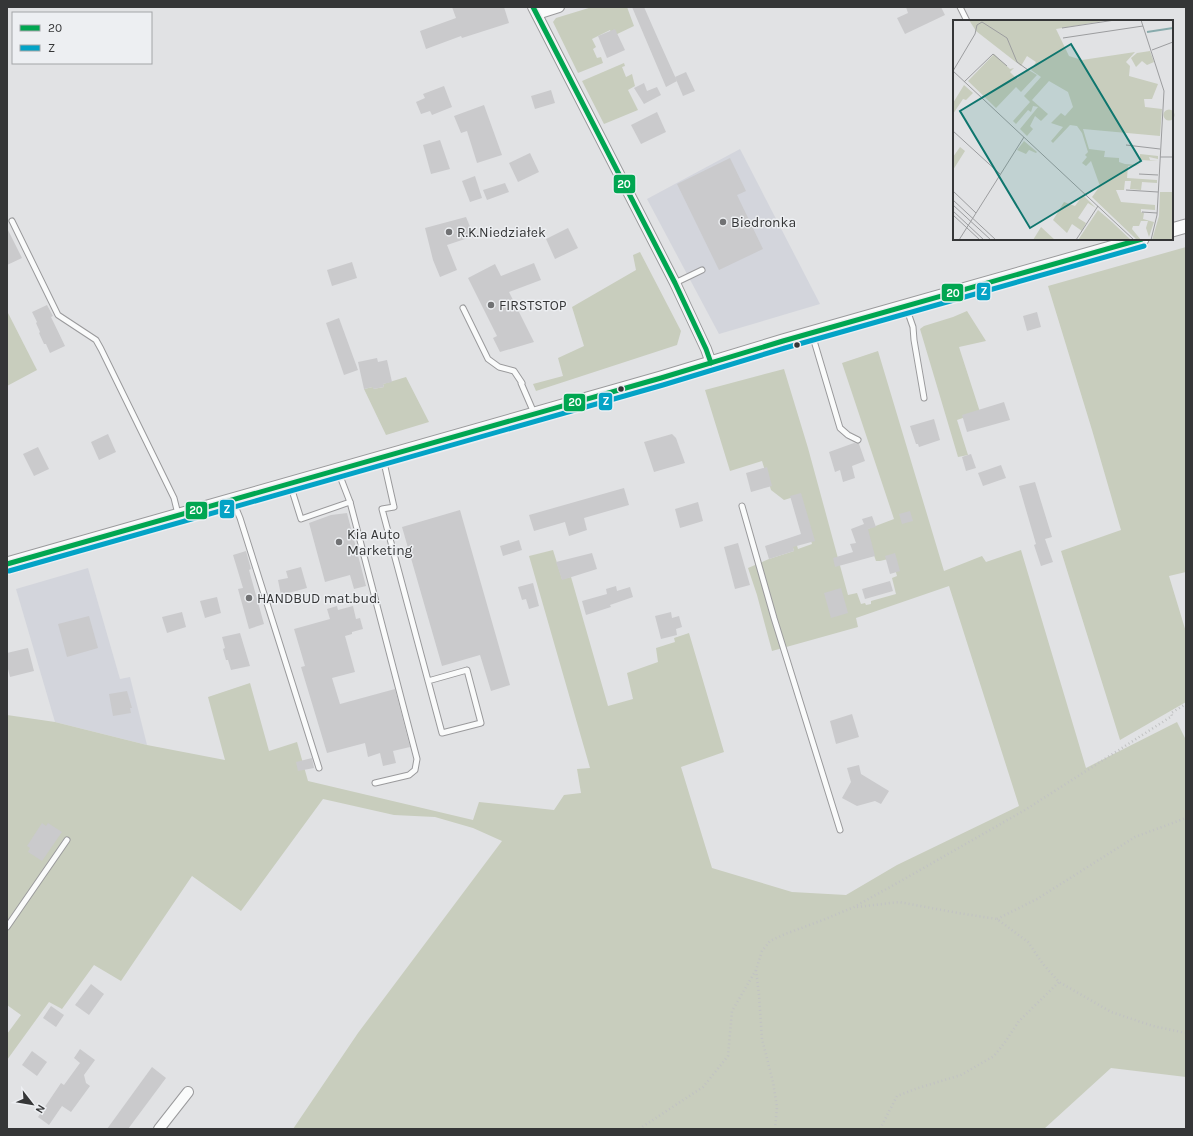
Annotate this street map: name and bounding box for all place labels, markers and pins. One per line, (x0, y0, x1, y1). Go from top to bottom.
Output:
place label: Biedronka (731, 214, 796, 231)
marker: Biedronka (718, 217, 728, 227)
place label: R.K.Niedziałek (457, 224, 546, 241)
marker: R.K.Niedziałek (444, 227, 454, 237)
place label: FIRSTSTOP (499, 297, 567, 314)
marker: FIRSTSTOP (486, 300, 496, 310)
unlabelled marker (792, 340, 802, 350)
unlabelled marker (616, 384, 626, 394)
place label: Kia Auto Marketing (347, 526, 413, 559)
marker: Kia Auto Marketing (334, 537, 344, 547)
place label: HANDBUD mat.bud. (257, 590, 380, 607)
marker: HANDBUD mat.bud. (244, 593, 254, 603)

